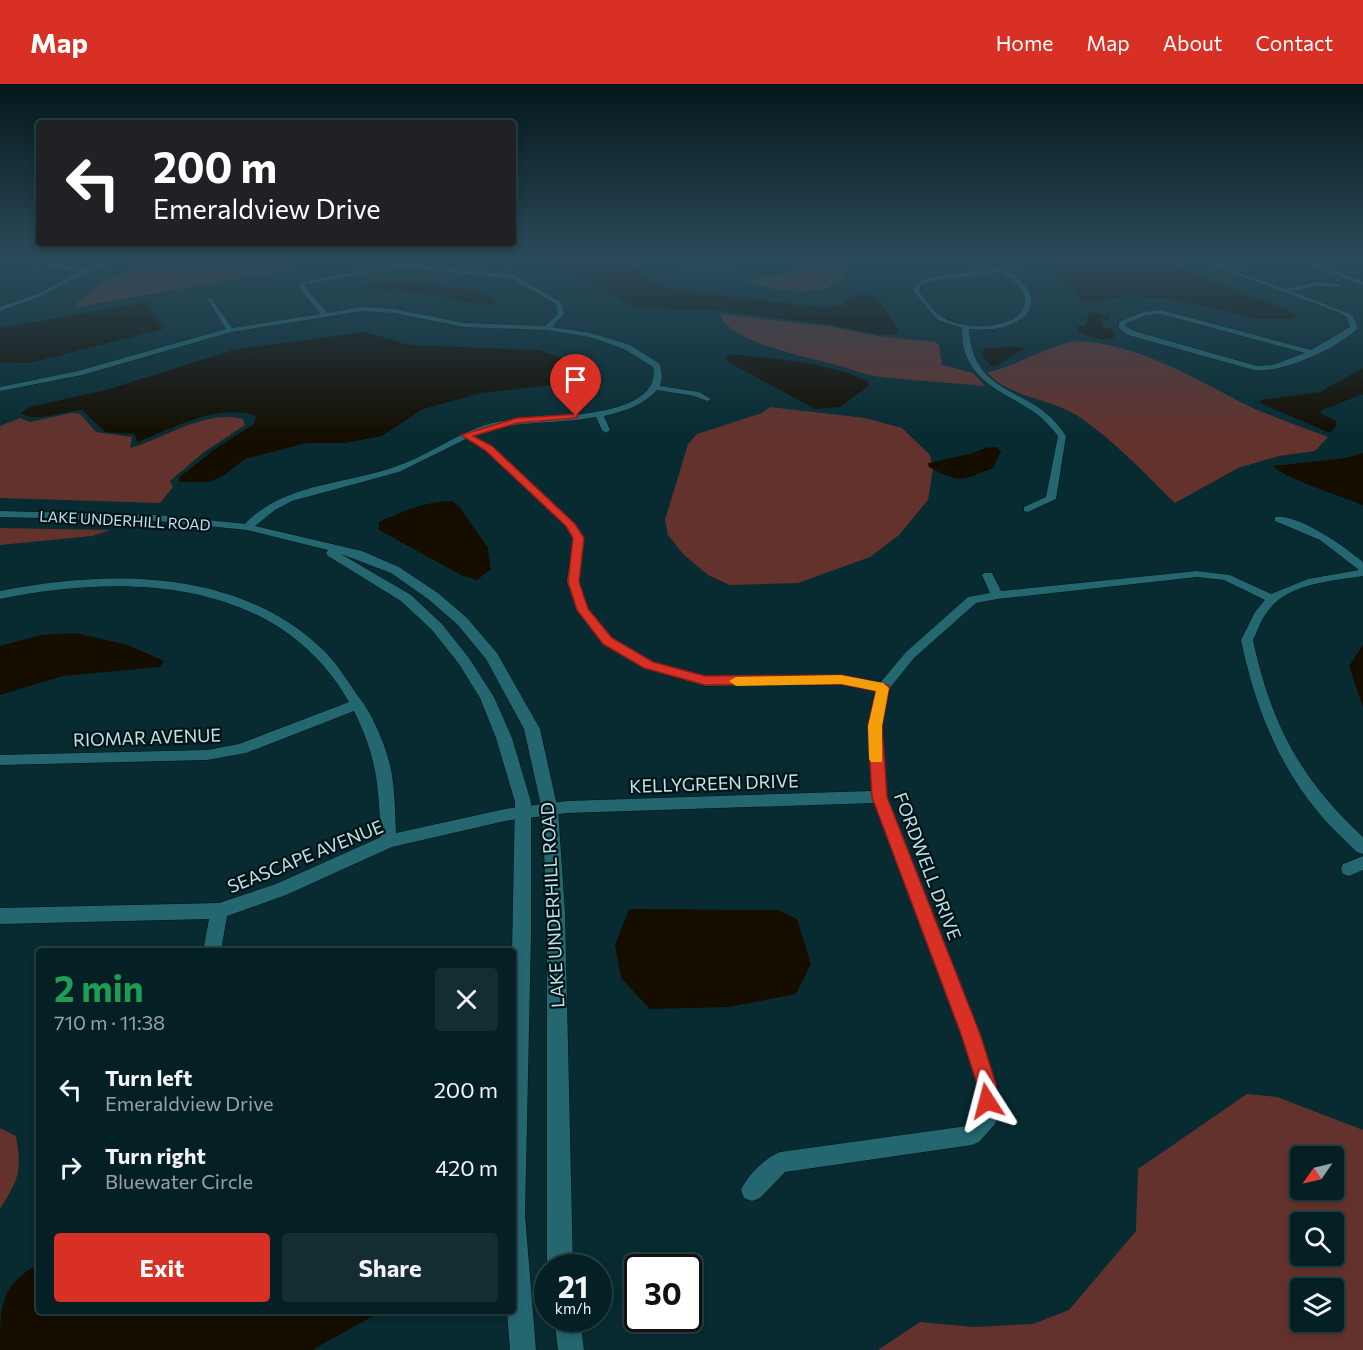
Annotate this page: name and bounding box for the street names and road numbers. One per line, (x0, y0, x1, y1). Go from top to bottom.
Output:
street label: LAKE UNDERHILL ROAD (39, 507, 211, 533)
street label: RIOMAR AVENUE (73, 723, 221, 751)
street label: KELLYGREEN DRIVE (629, 769, 799, 797)
street label: FORDWELL DRIVE (890, 789, 966, 943)
street label: LAKE UNDERHILL ROAD (536, 802, 568, 1008)
street label: SEASCAPE AVENUE (224, 815, 386, 897)

